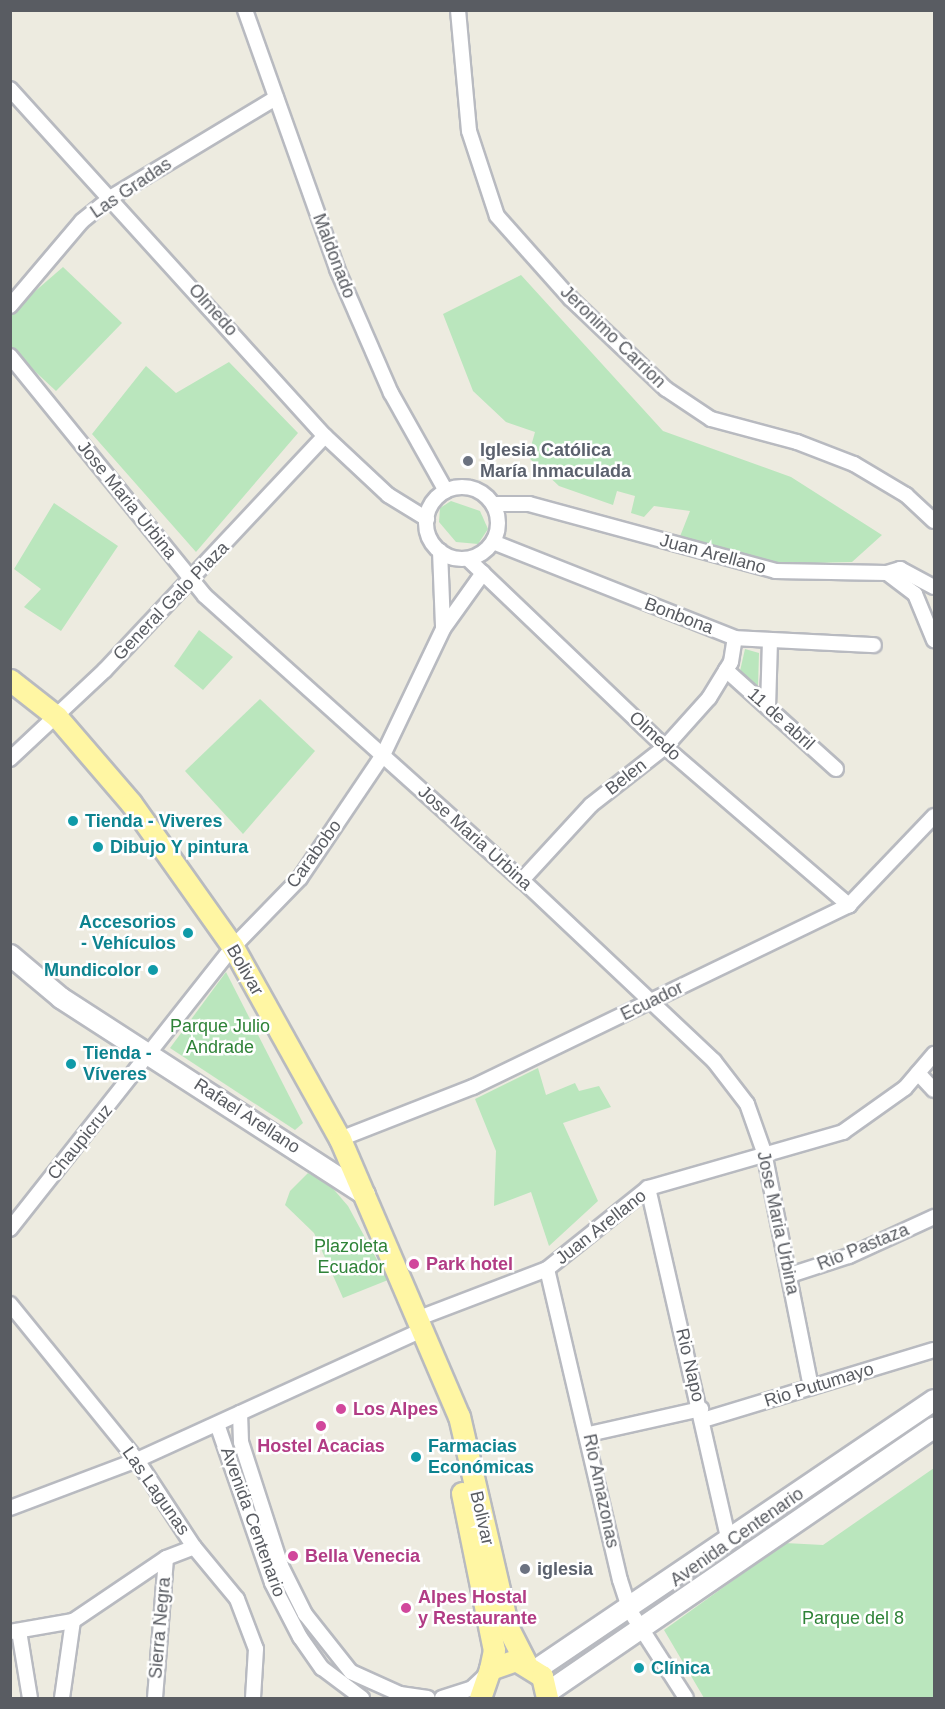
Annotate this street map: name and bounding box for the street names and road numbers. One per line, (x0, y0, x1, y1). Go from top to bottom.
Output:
street label: Las Gradas (86, 153, 176, 223)
street label: Maldonado (308, 211, 360, 301)
street label: Olmedo (184, 279, 242, 341)
street label: Jeronimo Carrion (556, 281, 670, 393)
street label: Jose Maria Urbina (73, 436, 181, 564)
street label: Juan Arellano (657, 529, 769, 579)
street label: General Galo Plaza (109, 537, 233, 665)
street label: Bonbona (641, 593, 717, 639)
street label: 11 de abril (743, 683, 819, 755)
street label: Olmedo (625, 707, 685, 765)
street label: Belen (601, 754, 651, 800)
street label: Jose Maria Urbina (414, 781, 536, 895)
street label: Carabobo (282, 816, 346, 892)
street label: Bolivar (222, 941, 268, 999)
street label: Ecuador (617, 977, 687, 1025)
street label: Rafael Arellano (190, 1073, 304, 1159)
street label: Chaupicruz (43, 1100, 117, 1184)
street label: Jose Maria Urbina (752, 1149, 804, 1297)
street label: Juan Arellano (551, 1185, 651, 1269)
street label: Rio Pastaza (814, 1219, 912, 1275)
street label: Rio Napo (671, 1326, 709, 1404)
street label: Rio Putumayo (762, 1358, 876, 1412)
street label: Rio Amazonas (578, 1432, 624, 1550)
street label: Las Lagunas (118, 1443, 194, 1539)
street label: Avenida Centenario (216, 1444, 290, 1600)
street label: Avenida Centenario (666, 1483, 808, 1591)
street label: Bolivar (465, 1489, 499, 1547)
street label: Sierra Negra (145, 1576, 175, 1680)

